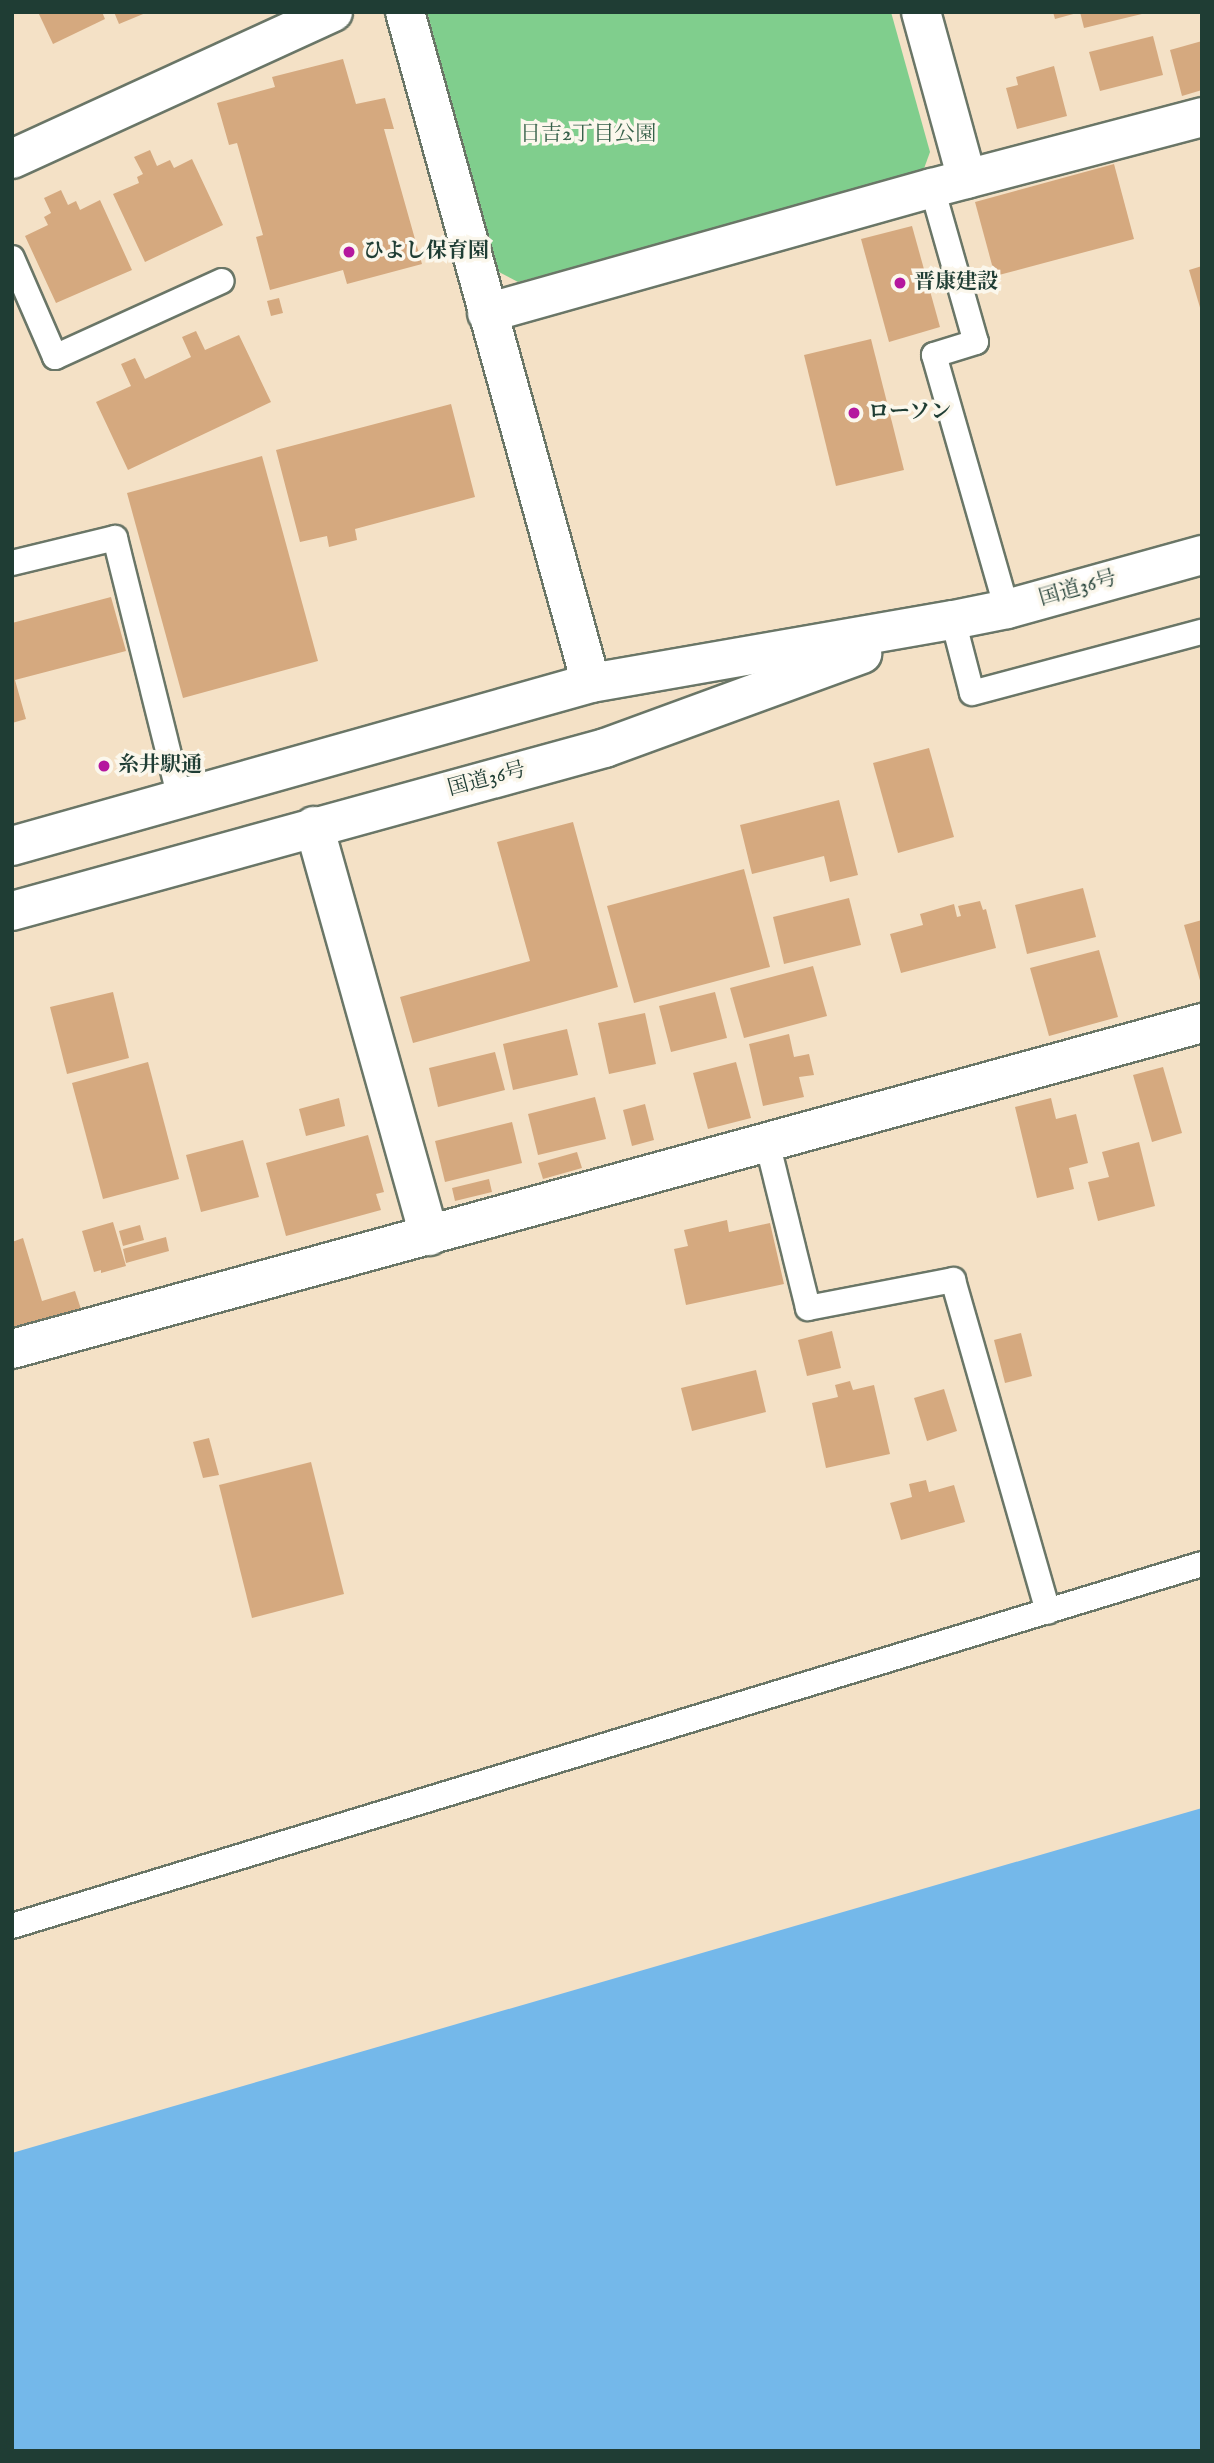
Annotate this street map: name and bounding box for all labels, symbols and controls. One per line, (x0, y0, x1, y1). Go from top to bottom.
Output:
park label: 日吉2丁目公園 (520, 122, 656, 148)
place label: ひよし保育園 (363, 239, 489, 265)
marker: ひよし保育園 (341, 244, 357, 260)
place label: 晋康建設 (914, 270, 998, 296)
marker: 晋康建設 (892, 275, 908, 291)
place label: ローソン (868, 400, 952, 426)
marker: ローソン (846, 405, 862, 421)
street label: 国道36号 (1036, 566, 1120, 612)
place label: 糸井駅通 (118, 753, 202, 779)
marker: 糸井駅通 (96, 758, 112, 774)
street label: 国道36号 (445, 758, 529, 802)

